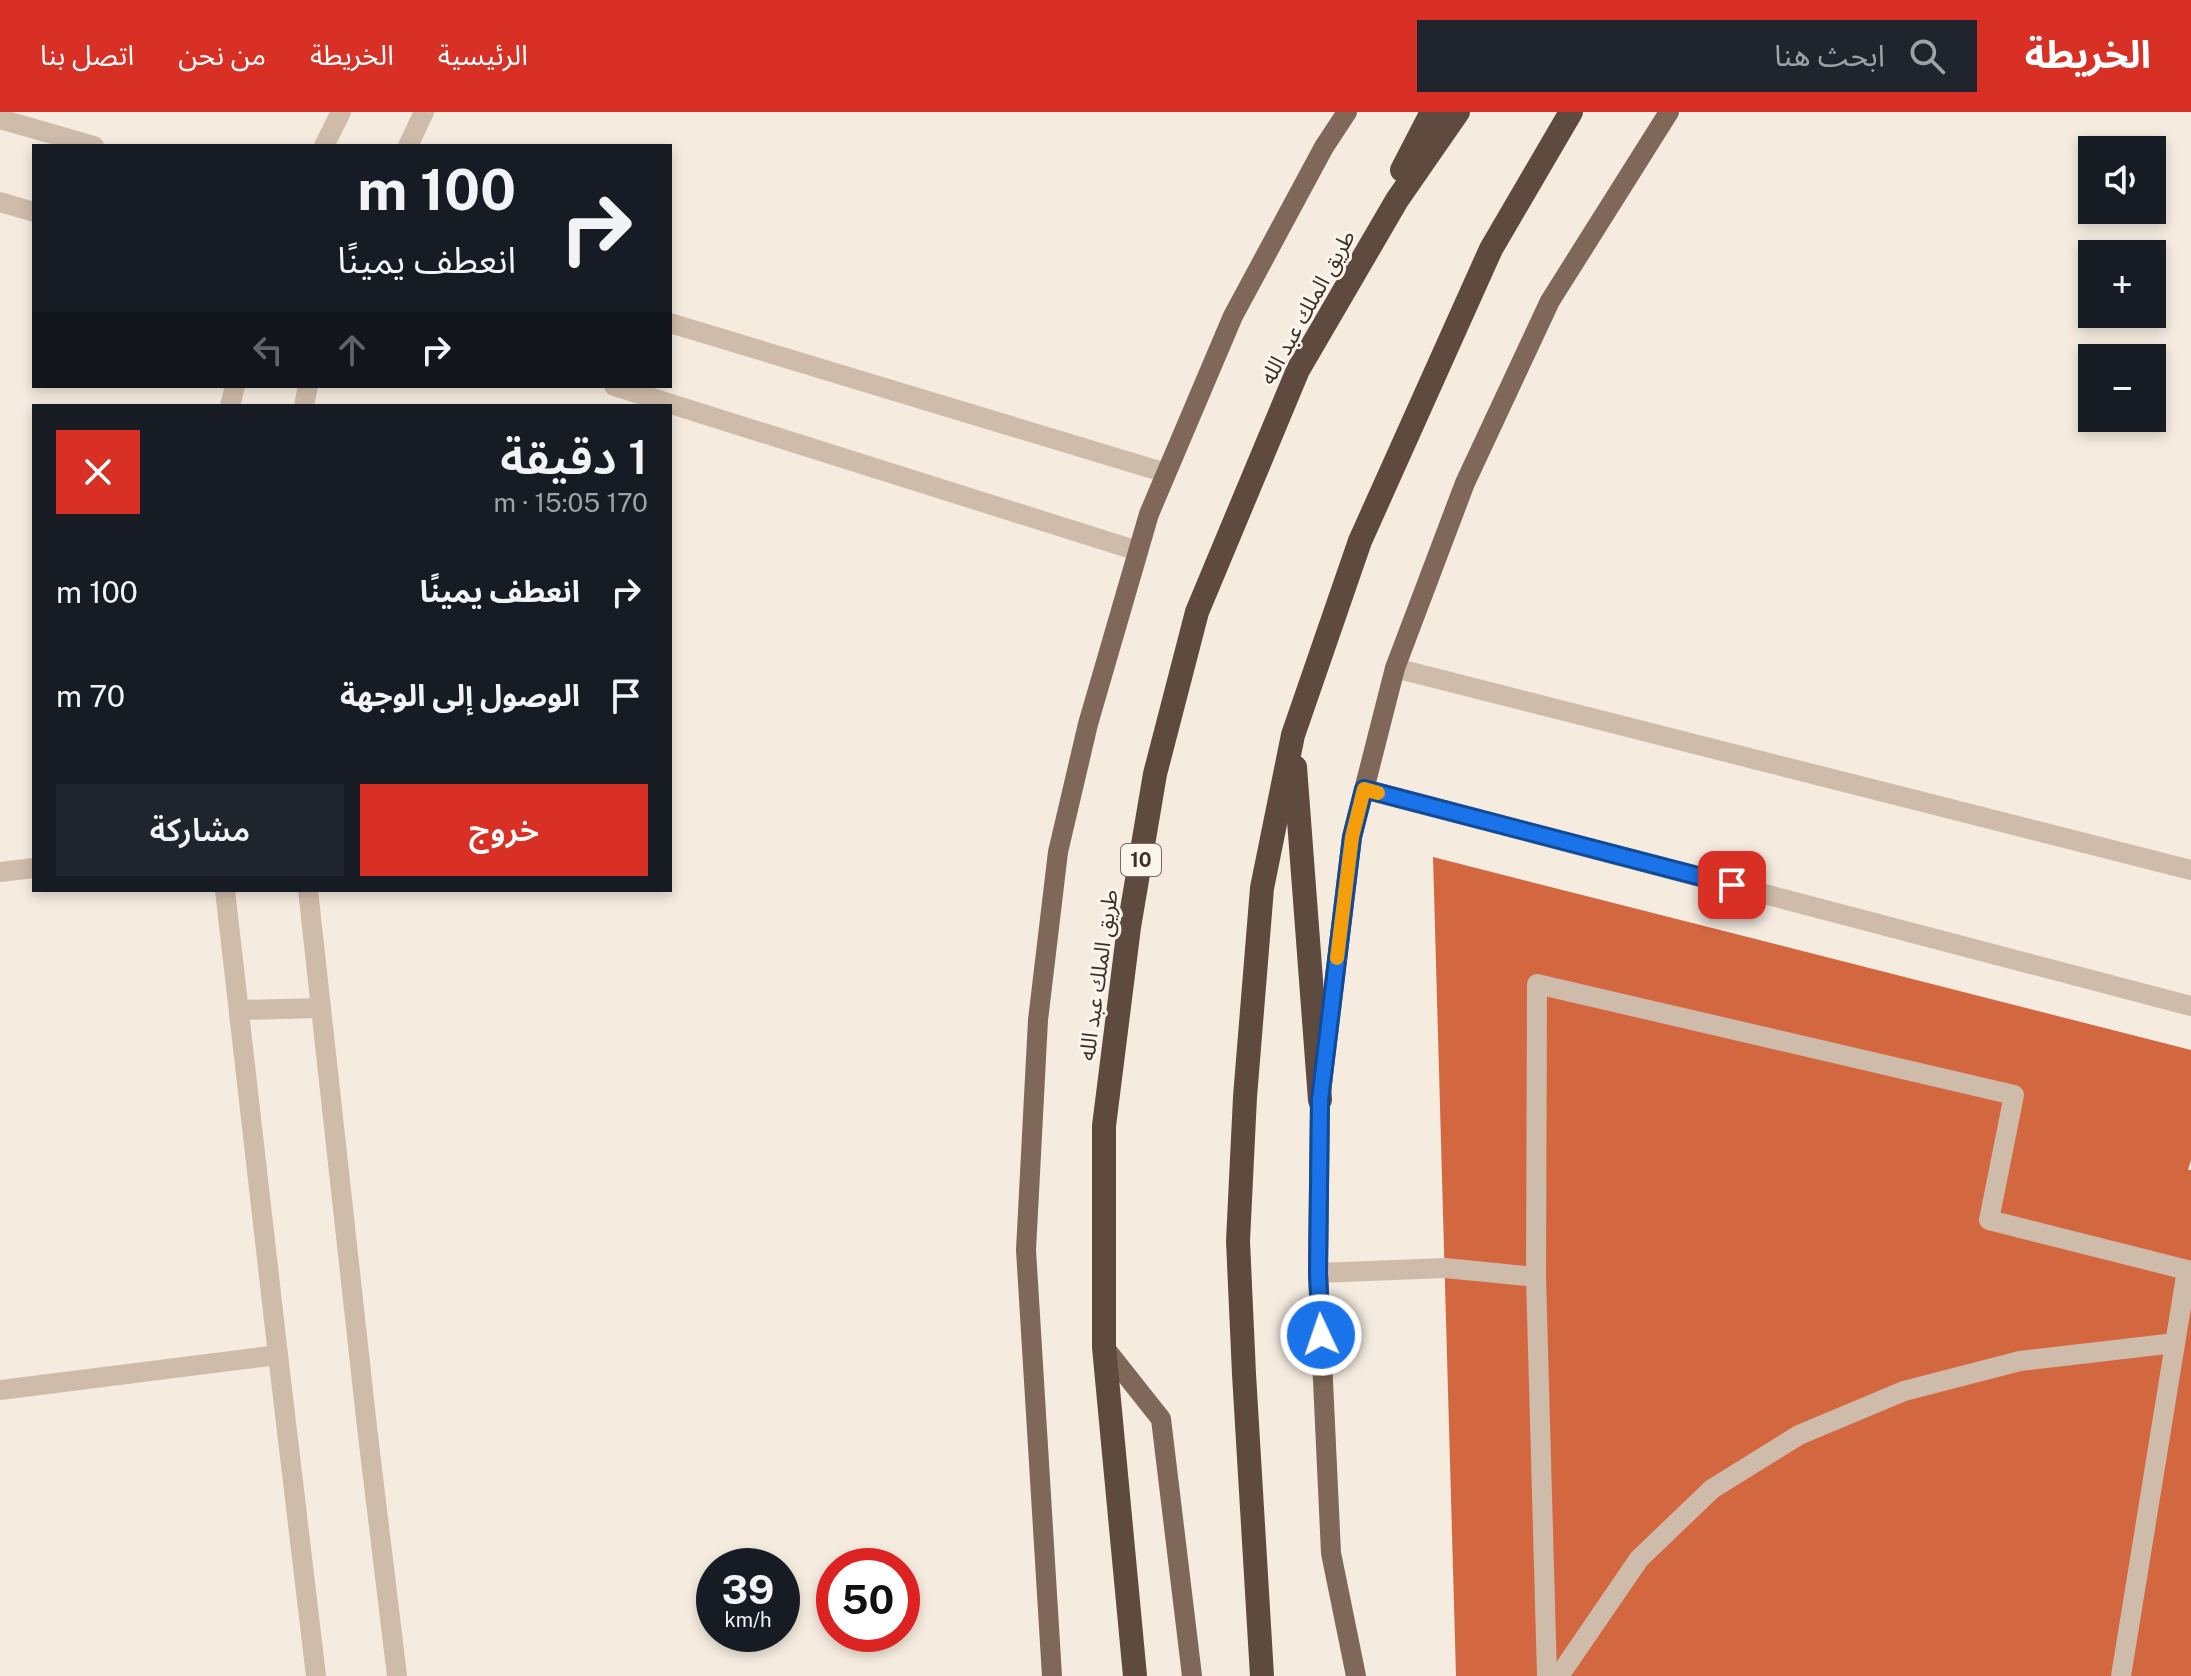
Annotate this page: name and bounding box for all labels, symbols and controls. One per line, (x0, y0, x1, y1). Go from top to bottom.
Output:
search box (1417, 20, 1977, 92)
text: الخريطة (2025, 32, 2151, 77)
icon: search (1905, 34, 1949, 78)
text: ابحث هنا (1774, 37, 1885, 73)
text: اتصل بنا (40, 38, 134, 71)
text: من نحن (178, 38, 266, 71)
text: الخريطة (310, 38, 394, 71)
text: الرئيسية (438, 38, 528, 71)
map controls (2078, 136, 2166, 432)
button: sound (2078, 136, 2166, 224)
text: 100 m (357, 157, 516, 223)
icon: right (544, 176, 648, 280)
street label: طريق الملك عبد الله (1254, 225, 1361, 389)
text: انعطف يمينًا (337, 239, 516, 281)
button: + (2078, 240, 2166, 328)
icon: left (246, 328, 290, 372)
icon: ahead (330, 328, 374, 372)
icon: right (414, 328, 458, 372)
button: − (2078, 344, 2166, 432)
text: 1 دقيقة (500, 428, 648, 485)
button: close (56, 430, 140, 514)
text: 170 m · 15:05 (493, 487, 648, 518)
icon: right (604, 570, 648, 614)
text: انعطف يمينًا (420, 573, 580, 609)
text: 100 m (56, 574, 138, 610)
icon: arrive (604, 674, 648, 718)
text: الوصول إلى الوجهة (340, 677, 580, 713)
text: 70 m (56, 678, 125, 714)
button: مشاركة (56, 784, 344, 876)
button: خروج (360, 784, 648, 876)
road number: 10 (1121, 844, 1161, 876)
pin (1698, 851, 1766, 919)
icon: arrive (1710, 863, 1754, 907)
street label: طريق الملك عبد الله (1073, 888, 1124, 1062)
position arrow (1279, 1293, 1363, 1377)
speed limit sign: 50 (816, 1548, 920, 1652)
text: 39 (722, 1566, 774, 1613)
text: km/h (724, 1608, 772, 1632)

